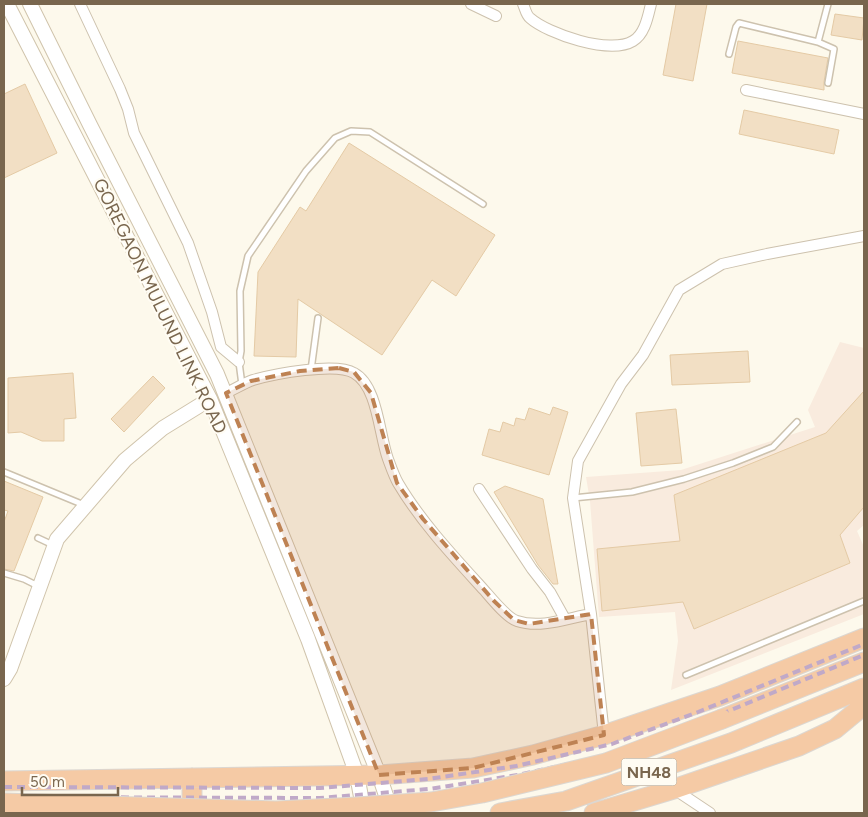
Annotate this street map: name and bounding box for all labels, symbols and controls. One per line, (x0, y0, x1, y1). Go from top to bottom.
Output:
street label: GOREGAON MULUND LINK ROAD (88, 175, 232, 437)
road number: NH48 (622, 759, 676, 786)
scale bar (22, 764, 119, 796)
text: 50 m (30, 773, 65, 791)

